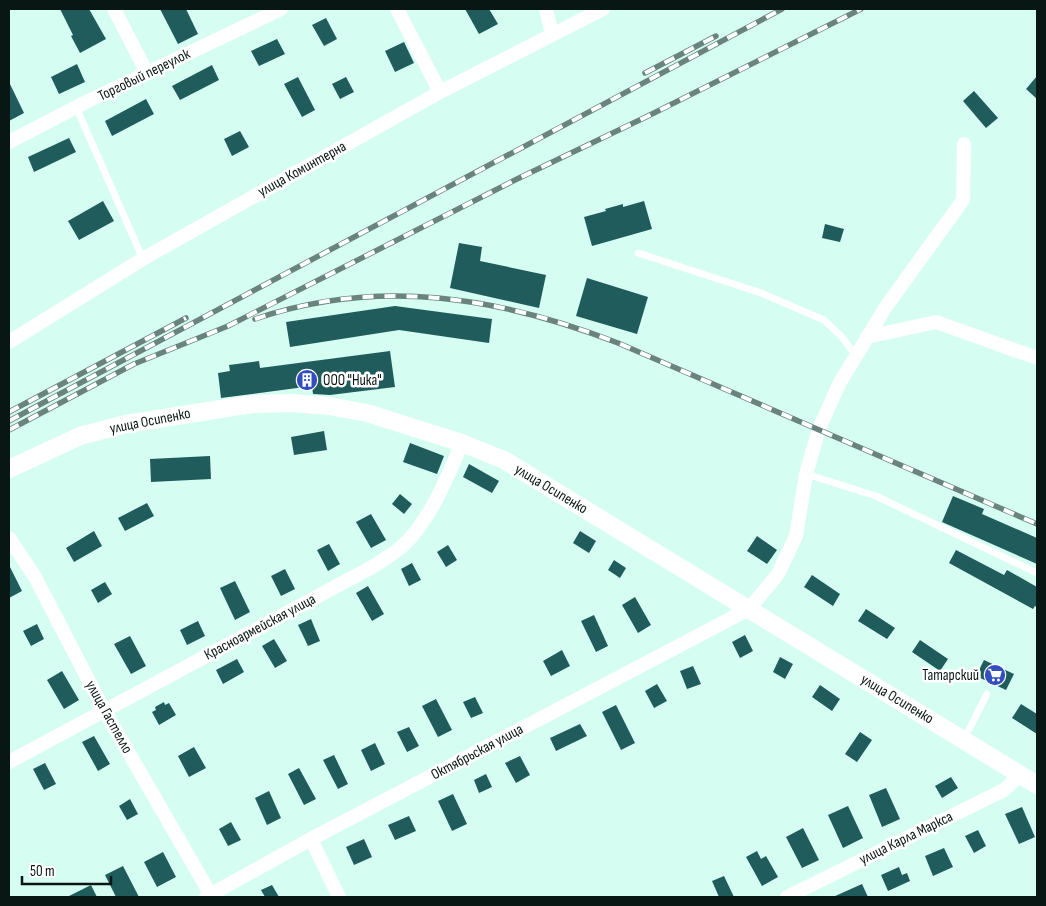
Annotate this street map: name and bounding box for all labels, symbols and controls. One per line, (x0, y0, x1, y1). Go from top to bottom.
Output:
street label: Торговый переулок (95, 44, 194, 106)
street label: улица Коминтерна (254, 137, 350, 201)
building icon: ООО "Ника" (295, 368, 319, 392)
place label: ООО "Ника" (323, 371, 382, 390)
street label: улица Осипенко (108, 404, 192, 438)
street label: улица Осипенко (511, 460, 591, 518)
street label: Красноармейская улица (201, 590, 319, 664)
supermarket icon: Татарский (983, 663, 1007, 687)
place label: Татарский (922, 666, 979, 685)
street label: улица Осипенко (857, 670, 937, 728)
street label: улица Гастелло (81, 677, 137, 757)
street label: Октябрьская улица (428, 720, 527, 784)
street label: улица Карла Маркса (856, 807, 956, 869)
scale bar (22, 854, 111, 886)
text: 50 m (30, 862, 55, 881)

